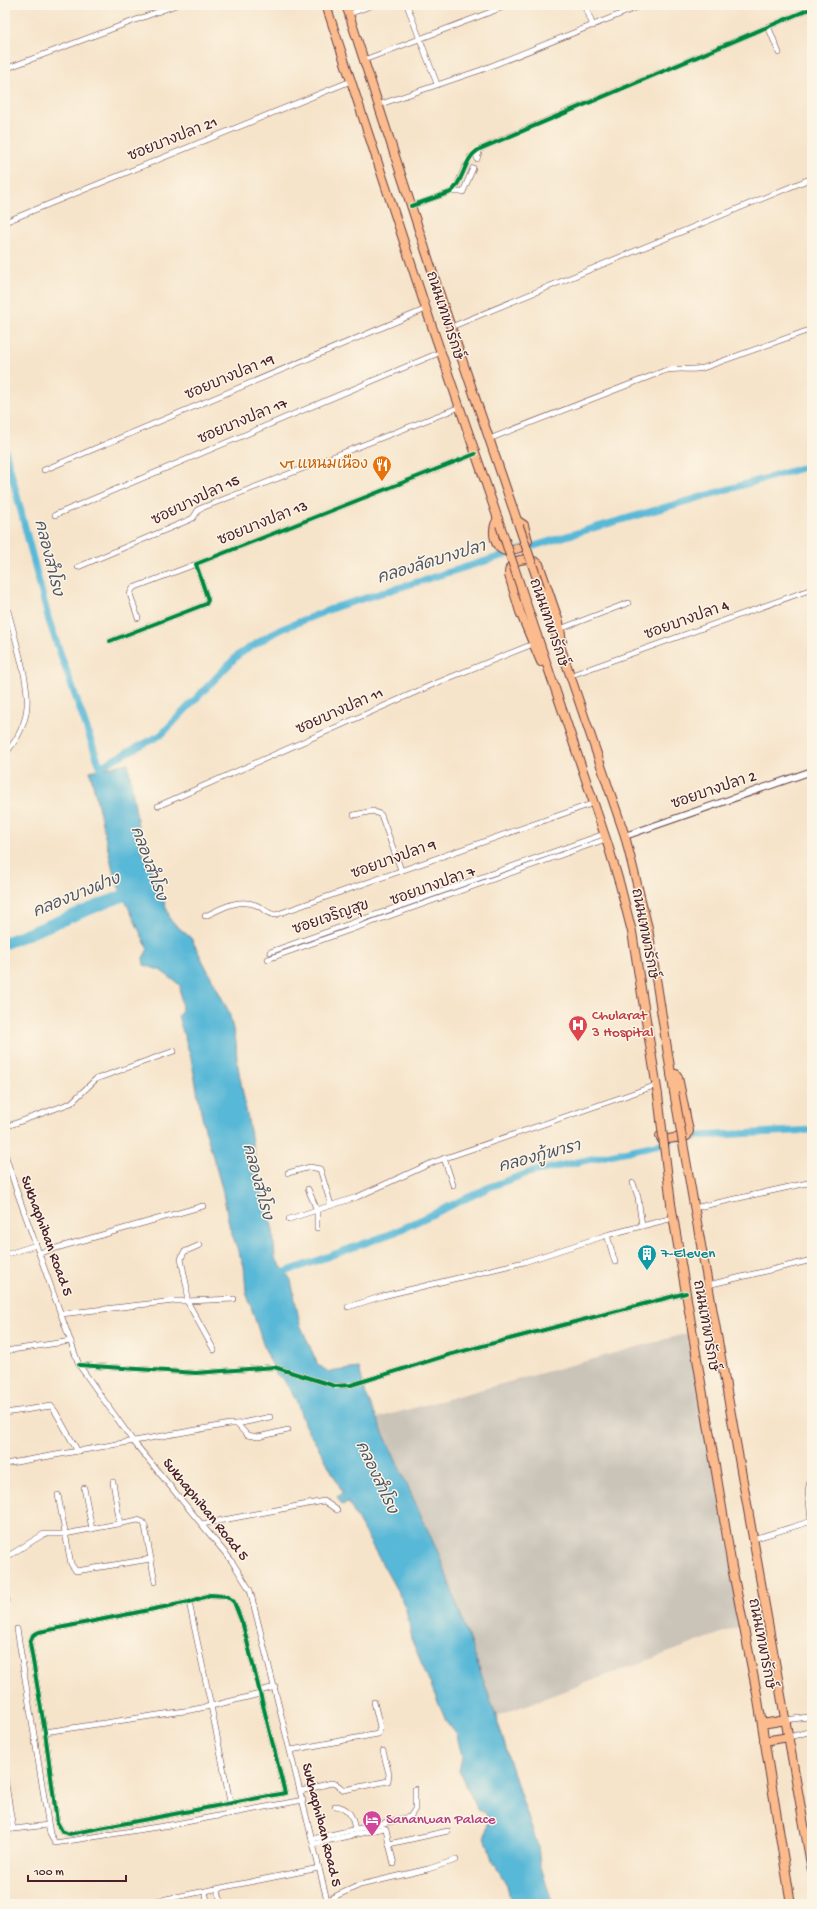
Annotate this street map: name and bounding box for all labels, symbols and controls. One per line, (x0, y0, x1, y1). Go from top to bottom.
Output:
street label: ซอยบางปลา 21 (125, 112, 220, 166)
street label: ถนนเทพารักษ์ (421, 268, 470, 364)
street label: ซอยบางปลา 19 (182, 349, 278, 405)
street label: ซอยบางปลา 17 (195, 393, 292, 449)
place label: VT แหนมเนือง (279, 454, 368, 474)
restaurant icon: VT แหนมเนือง (371, 454, 393, 482)
street label: ซอยบางปลา 15 (148, 470, 243, 530)
street label: ซอยบางปลา 13 (215, 496, 311, 550)
water label: คลองสำโรง (28, 517, 70, 600)
water label: คลองลัดบางปลา (375, 535, 489, 589)
street label: ถนนเทพารักษ์ (524, 575, 575, 670)
street label: ซอยบางปลา 4 (642, 595, 732, 645)
street label: ซอยบางปลา 11 (293, 683, 386, 739)
street label: ซอยบางปลา 2 (668, 766, 759, 814)
water label: คลองสำโรง (125, 823, 174, 905)
street label: ซอยบางปลา 9 (348, 834, 439, 884)
street label: ซอยบางปลา 7 (387, 861, 479, 911)
water label: คลองบางฝาง (30, 867, 125, 923)
street label: ถนนเทพารักษ์ (626, 886, 665, 982)
street label: ซอยเจริญสุข (290, 895, 372, 940)
place label: Chularat 3 Hospital (591, 1007, 654, 1042)
hospital icon: Chularat 3 Hospital (567, 1014, 589, 1042)
water label: คลองกู้พารา (496, 1134, 584, 1178)
water label: คลองสำโรง (237, 1141, 280, 1224)
street label: Sukhaphiban Road 5 (16, 1173, 76, 1299)
building icon: 7-Eleven (636, 1243, 658, 1271)
place label: 7-Eleven (660, 1245, 715, 1263)
street label: ถนนเทพารักษ์ (688, 1278, 725, 1374)
water label: คลองสำโรง (350, 1437, 404, 1519)
street label: Sukhaphiban Road 5 (158, 1455, 252, 1565)
street label: ถนนเทพารักษ์ (743, 1596, 782, 1692)
street label: Sukhaphiban Road 5 (297, 1761, 345, 1889)
hotel icon: Sananwan Palace (361, 1809, 383, 1837)
place label: Sananwan Palace (386, 1811, 496, 1829)
scale bar (28, 1857, 126, 1883)
text: 100 m (33, 1866, 64, 1880)

